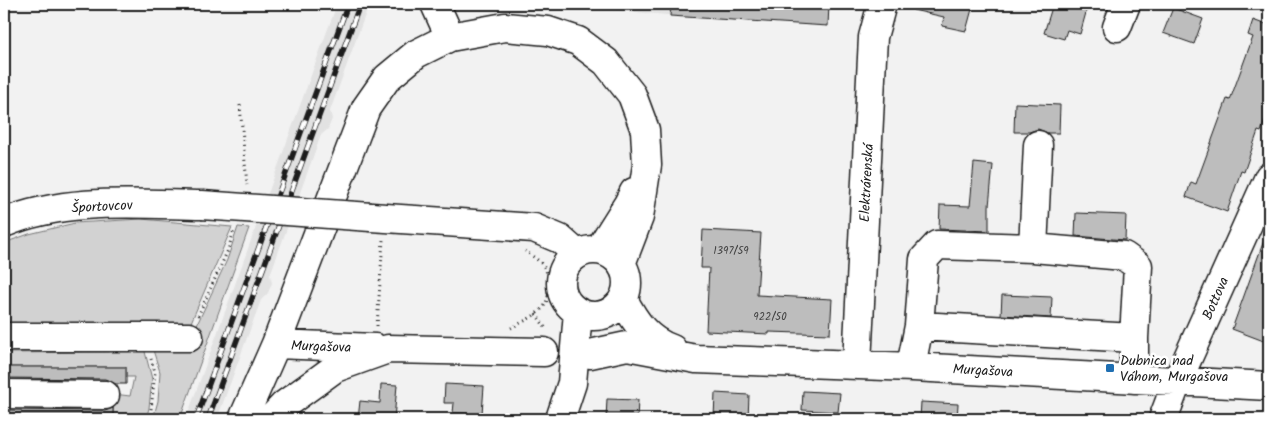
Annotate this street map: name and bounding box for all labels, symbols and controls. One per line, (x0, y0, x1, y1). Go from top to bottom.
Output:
street label: Elektrárenská (854, 142, 880, 223)
street label: Športovcov (71, 194, 133, 220)
house number: 1397/59 (713, 242, 749, 260)
street label: Bottova (1197, 273, 1235, 323)
house number: 922/50 (753, 308, 787, 326)
street label: Murgašova (290, 335, 352, 359)
place label: Dubnica nad Váhom, Murgašova (1120, 350, 1228, 388)
street label: Murgašova (952, 358, 1014, 384)
marker: Dubnica nad Váhom, Murgašova (1104, 362, 1116, 374)

